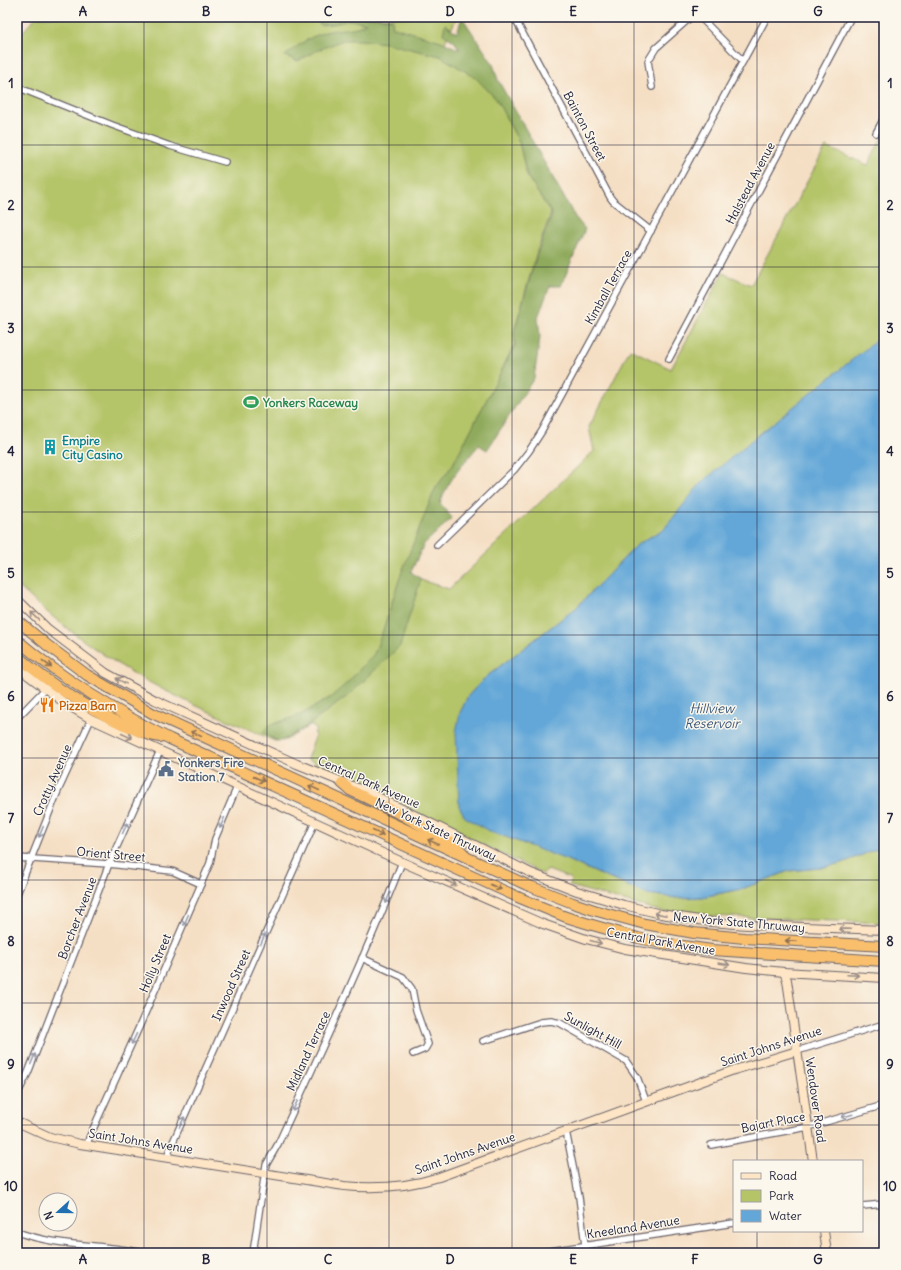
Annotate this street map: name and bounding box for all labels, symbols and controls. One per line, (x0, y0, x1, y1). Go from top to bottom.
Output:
text: A (79, 3, 88, 20)
text: B (202, 3, 211, 20)
text: C (324, 3, 333, 20)
text: D (445, 3, 455, 20)
text: E (569, 3, 577, 20)
text: F (691, 3, 699, 20)
text: G (813, 3, 823, 20)
text: 1 (8, 75, 14, 92)
text: 1 (887, 75, 893, 92)
street label: Bainton Street (560, 89, 610, 163)
street label: Halstead Avenue (722, 139, 778, 227)
text: 2 (7, 197, 15, 214)
text: 2 (886, 197, 894, 214)
street label: Kimball Terrace (581, 247, 635, 327)
text: 3 (7, 320, 15, 337)
text: 3 (886, 320, 894, 337)
sports icon: Yonkers Raceway (242, 393, 260, 411)
place label: Yonkers Raceway (262, 395, 358, 411)
place label: Empire City Casino (62, 433, 123, 463)
building icon: Empire City Casino (41, 438, 59, 456)
text: 4 (7, 443, 15, 460)
text: 4 (886, 443, 894, 460)
text: 5 (7, 565, 15, 582)
text: 5 (886, 565, 894, 582)
one-way arrow (30, 611, 40, 621)
one-way arrow (42, 660, 53, 669)
one-way arrow (115, 677, 127, 684)
text: 6 (7, 688, 15, 705)
text: 6 (886, 688, 894, 705)
restaurant icon: Pizza Barn (38, 696, 56, 714)
place label: Pizza Barn (59, 698, 117, 713)
water label: Hillview Reservoir (684, 700, 741, 732)
one-way arrow (191, 730, 203, 737)
one-way arrow (120, 733, 132, 740)
street label: Crotty Avenue (29, 742, 75, 818)
street label: Central Park Avenue (316, 753, 422, 811)
place label: Yonkers Fire Station 7 (177, 755, 244, 784)
public building icon: Yonkers Fire Station 7 (157, 760, 175, 778)
one-way arrow (253, 776, 265, 783)
one-way arrow (309, 784, 321, 791)
street label: New York State Thruway (373, 794, 499, 864)
text: 7 (8, 810, 15, 827)
text: 7 (887, 810, 894, 827)
one-way arrow (217, 817, 225, 829)
one-way arrow (122, 823, 129, 835)
one-way arrow (37, 825, 45, 837)
one-way arrow (371, 830, 383, 837)
one-way arrow (427, 838, 439, 845)
street label: Orient Street (76, 844, 146, 864)
street label: Borcher Avenue (54, 875, 100, 961)
one-way arrow (444, 880, 456, 888)
one-way arrow (490, 884, 502, 891)
one-way arrow (384, 892, 391, 904)
one-way arrow (654, 909, 667, 917)
street label: New York State Thruway (673, 909, 805, 935)
one-way arrow (182, 913, 189, 925)
street label: Central Park Avenue (606, 924, 716, 958)
one-way arrow (839, 925, 852, 932)
street label: Holly Street (136, 931, 174, 995)
text: 8 (7, 933, 15, 950)
one-way arrow (260, 933, 268, 945)
text: 8 (886, 933, 894, 950)
one-way arrow (785, 937, 798, 944)
one-way arrow (589, 939, 602, 946)
street label: Inwood Street (209, 947, 253, 1023)
one-way arrow (717, 960, 730, 968)
one-way arrow (846, 972, 859, 979)
street label: Sunlight Hill (562, 1008, 624, 1052)
street label: Midland Terrace (283, 1009, 333, 1093)
street label: Saint Johns Avenue (719, 1023, 823, 1069)
one-way arrow (130, 1032, 137, 1044)
one-way arrow (30, 1054, 37, 1066)
text: 9 (7, 1056, 15, 1073)
street label: Wendover Road (803, 1056, 829, 1144)
text: 9 (886, 1056, 894, 1073)
one-way arrow (291, 1100, 298, 1112)
street label: Bajart Place (740, 1108, 806, 1136)
one-way arrow (840, 1113, 853, 1120)
one-way arrow (179, 1116, 186, 1128)
street label: Saint Johns Avenue (88, 1125, 194, 1157)
street label: Saint Johns Avenue (413, 1129, 517, 1177)
legend (733, 1160, 863, 1232)
text: Road (769, 1168, 797, 1183)
text: 10 (4, 1178, 18, 1195)
text: 10 (883, 1178, 897, 1195)
text: Park (769, 1188, 794, 1203)
north arrow (38, 1192, 78, 1232)
text: Water (769, 1208, 802, 1223)
text: N (41, 1210, 57, 1222)
street label: Kneeland Avenue (585, 1212, 681, 1242)
text: A (79, 1251, 88, 1268)
text: B (202, 1251, 211, 1268)
text: C (324, 1251, 333, 1268)
text: D (445, 1251, 455, 1268)
text: E (569, 1251, 577, 1268)
text: F (691, 1251, 699, 1268)
text: G (813, 1251, 823, 1268)

